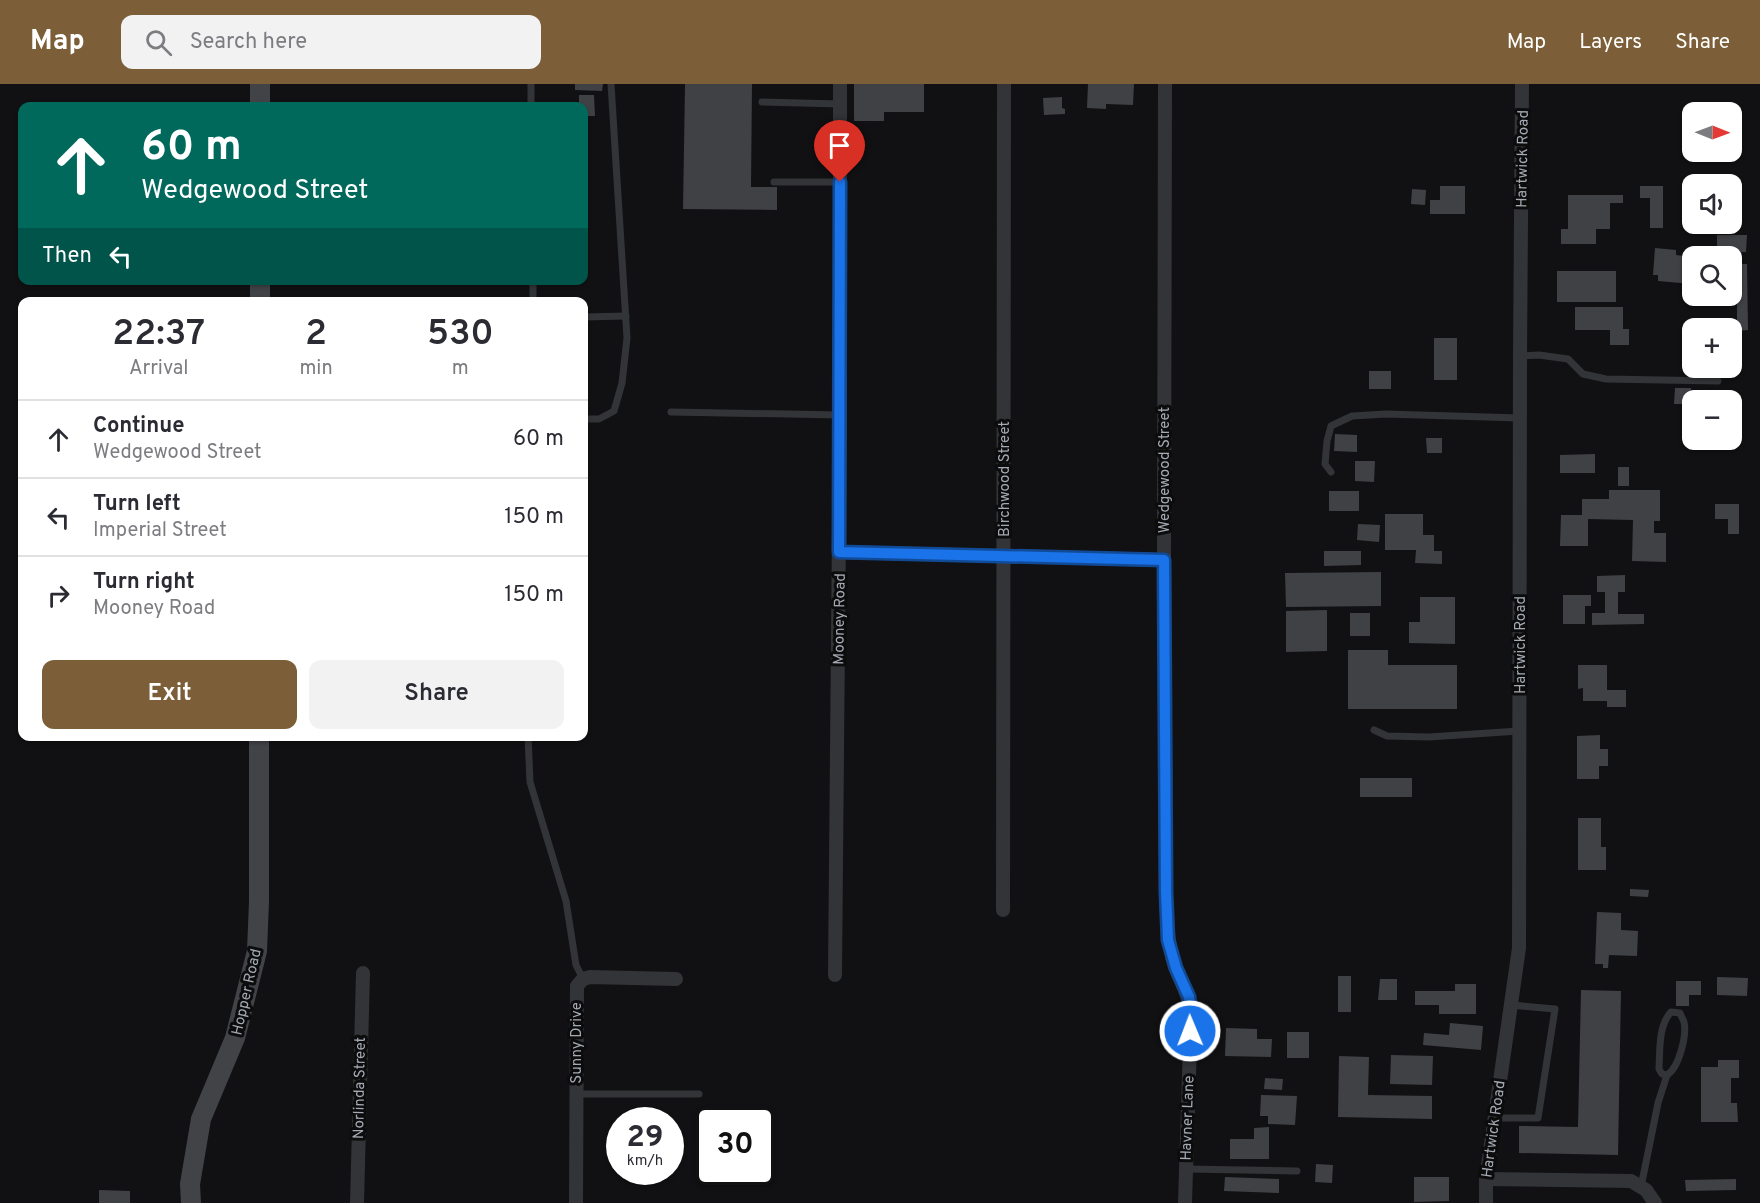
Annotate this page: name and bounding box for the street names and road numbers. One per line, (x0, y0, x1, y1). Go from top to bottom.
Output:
street label: Hartwick Road (1513, 110, 1534, 208)
street label: Wedgewood Street (1156, 407, 1175, 533)
street label: Birchwood Street (996, 421, 1015, 537)
street label: Mooney Road (830, 573, 851, 665)
street label: Hartwick Road (1512, 596, 1531, 694)
street label: Hopper Road (228, 947, 267, 1037)
street label: Sunny Drive (568, 1002, 587, 1084)
street label: Norlinda Street (350, 1037, 371, 1139)
street label: Havner Lane (1178, 1075, 1199, 1161)
street label: Hartwick Road (1478, 1079, 1511, 1179)

